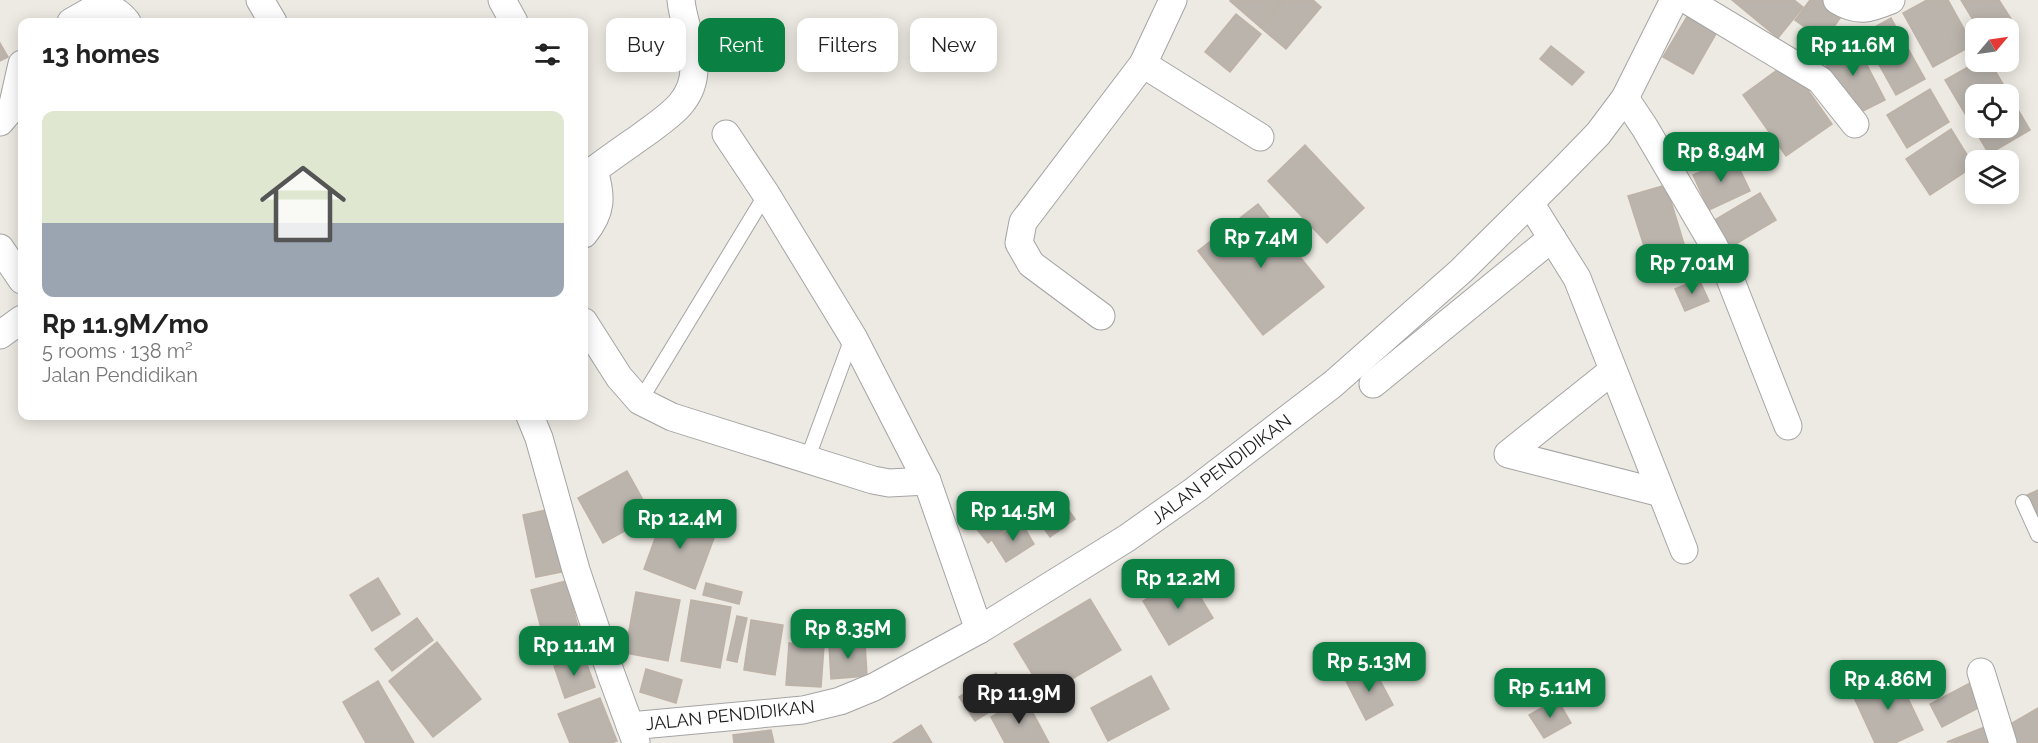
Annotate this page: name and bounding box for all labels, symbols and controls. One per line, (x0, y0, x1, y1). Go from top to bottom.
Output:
chip: Buy (606, 18, 686, 72)
chip: Rent (698, 18, 785, 72)
chip: Filters (797, 18, 898, 72)
chip: New (910, 18, 997, 72)
north arrow (1965, 18, 2019, 72)
map controls (1965, 18, 2019, 204)
pin: Rp 11.6M (1791, 26, 1915, 77)
text: Rp 11.6M (1811, 33, 1895, 57)
icon: filters (531, 38, 564, 71)
text: 13 homes (42, 39, 160, 69)
button: locate (1965, 84, 2019, 138)
pin: Rp 8.94M (1659, 132, 1783, 183)
text: Rp 8.94M (1677, 139, 1765, 163)
icon: home (249, 150, 357, 258)
button: layers (1965, 150, 2019, 204)
pin: Rp 7.4M (1206, 218, 1316, 269)
text: Rp 7.4M (1224, 225, 1298, 249)
pin: Rp 7.01M (1630, 244, 1754, 295)
text: Rp 7.01M (1650, 251, 1734, 275)
text: Rp 11.9M/mo (42, 309, 209, 339)
text: 5 rooms · 138 m² (42, 339, 193, 363)
text: Jalan Pendidikan (42, 363, 198, 387)
street label: JALAN PENDIDIKAN (1147, 409, 1295, 529)
pin: Rp 14.5M (951, 491, 1075, 542)
text: Rp 14.5M (971, 498, 1055, 522)
pin: Rp 12.4M (618, 499, 742, 550)
text: Rp 12.4M (637, 506, 723, 530)
pin: Rp 12.2M (1116, 559, 1240, 610)
text: Rp 12.2M (1136, 566, 1220, 590)
pin: Rp 8.35M (786, 609, 910, 660)
text: Rp 8.35M (805, 616, 891, 640)
pin: Rp 11.1M (512, 626, 636, 677)
text: Rp 11.1M (533, 633, 615, 657)
pin: Rp 5.13M (1307, 642, 1431, 693)
text: Rp 5.13M (1327, 649, 1411, 673)
pin: Rp 4.86M (1826, 660, 1950, 711)
text: Rp 4.86M (1844, 667, 1932, 691)
pin: Rp 5.11M (1488, 668, 1612, 719)
pin: Rp 11.9M (957, 674, 1081, 725)
text: Rp 5.11M (1508, 675, 1592, 699)
text: Rp 11.9M (977, 681, 1061, 705)
street label: JALAN PENDIDIKAN (644, 696, 816, 734)

